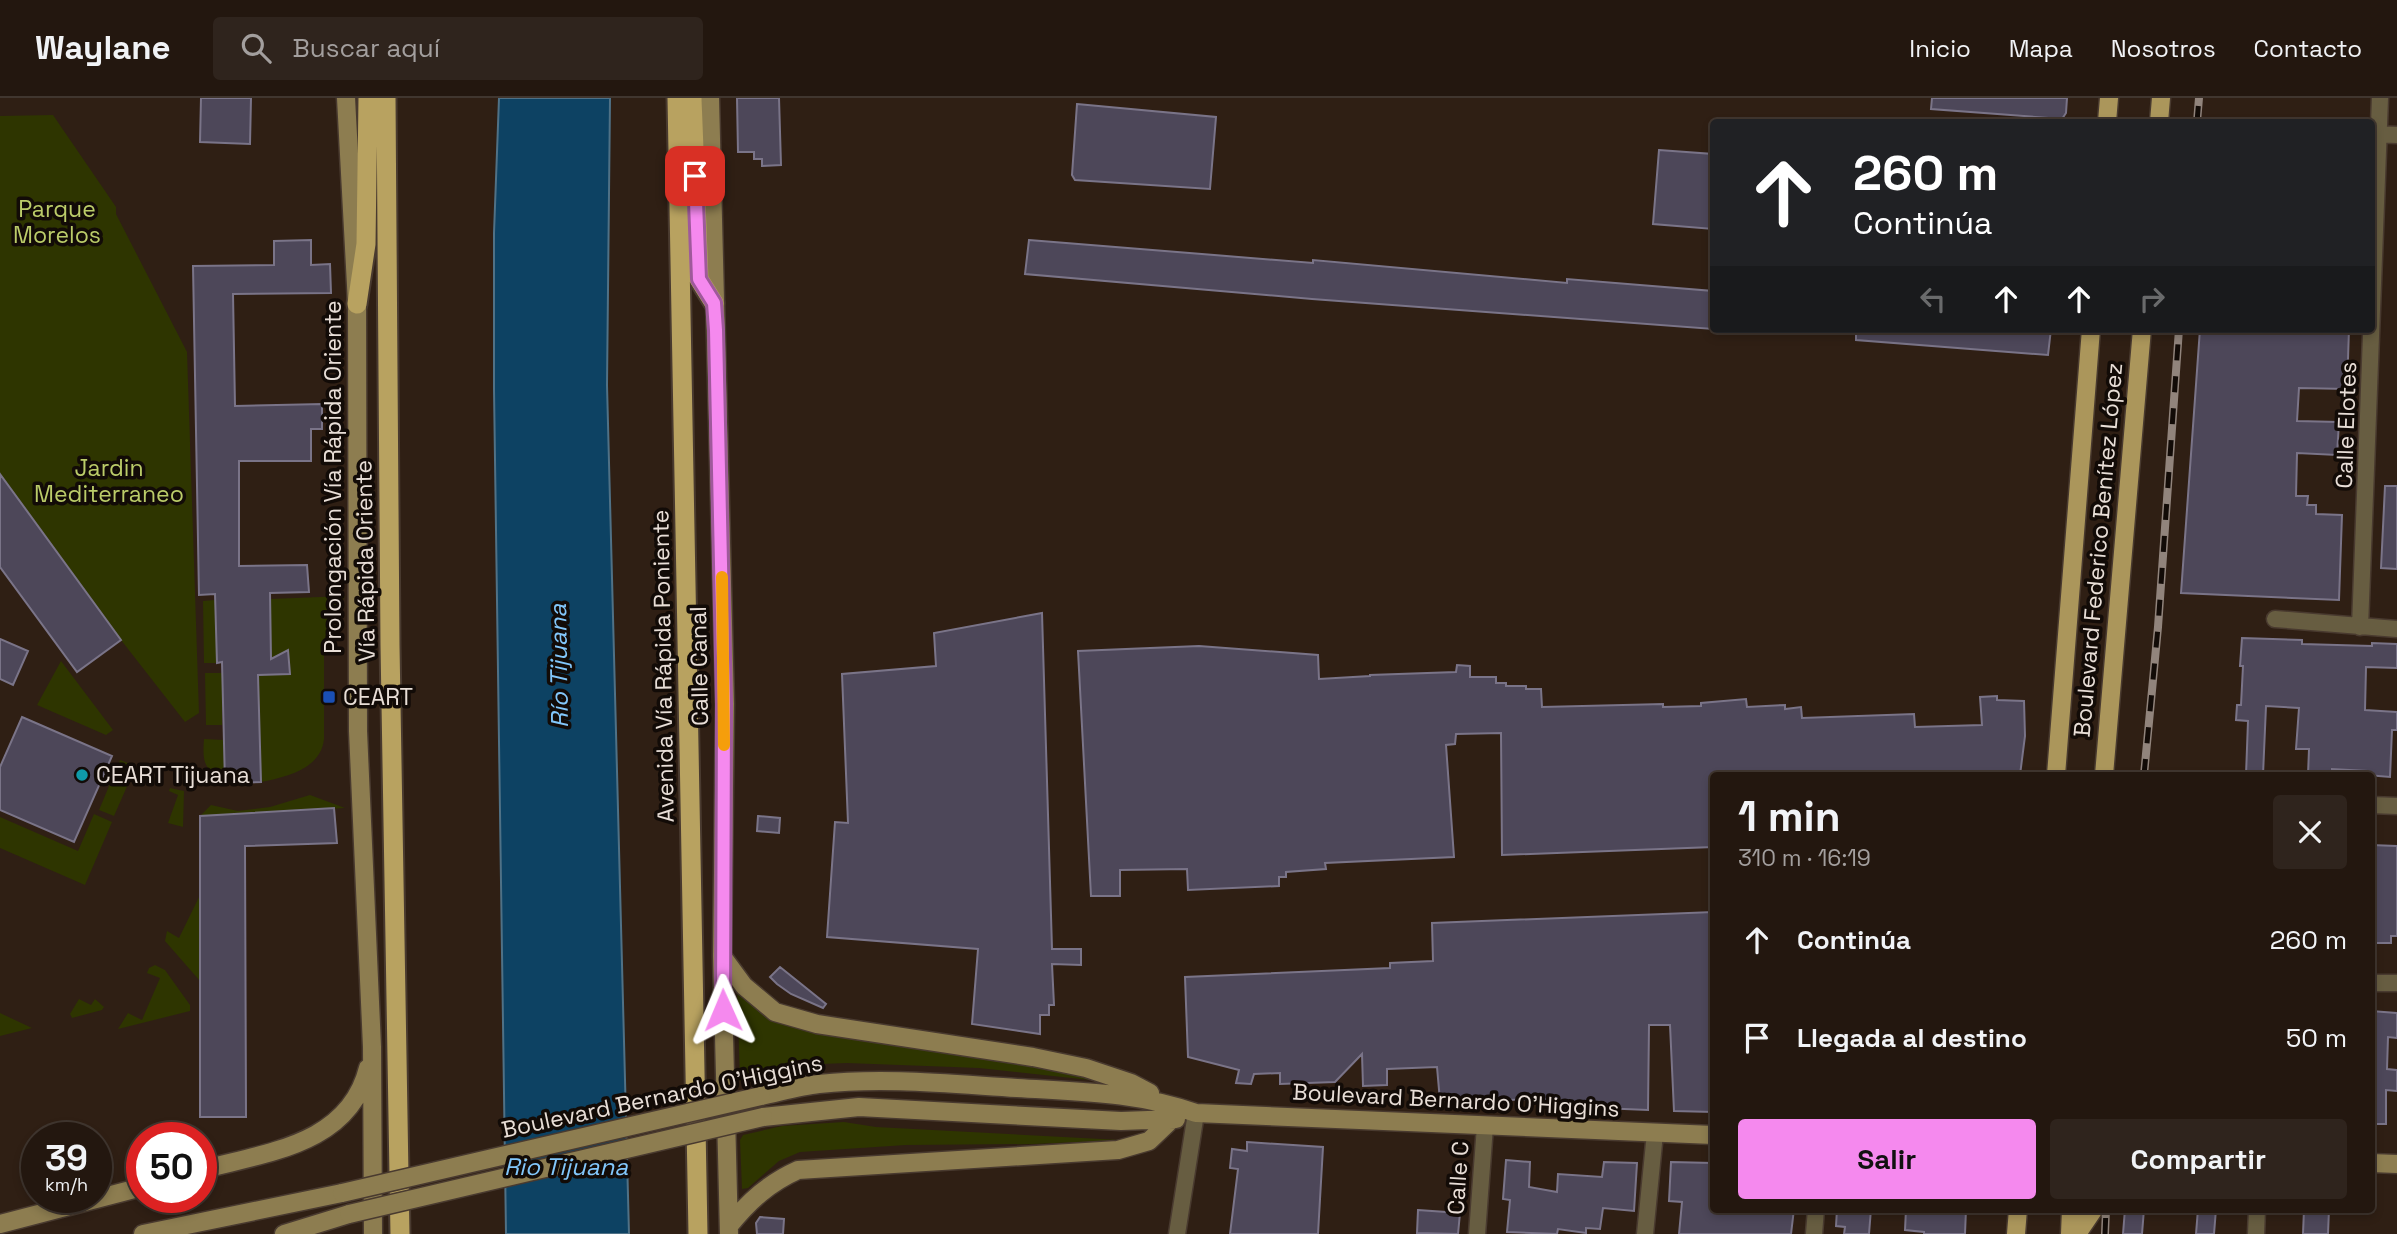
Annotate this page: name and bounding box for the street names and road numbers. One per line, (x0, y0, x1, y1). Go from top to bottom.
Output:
street label: Prolongación Vía Rápida Oriente (318, 300, 348, 654)
street label: Calle Elotes (2329, 361, 2363, 489)
street label: Boulevard Federico Benítez López (2067, 362, 2129, 738)
street label: Vía Rápida Oriente (348, 460, 382, 662)
street label: Avenida Vía Rápida Poniente (645, 509, 681, 823)
street label: Calle Canal (683, 606, 715, 726)
street label: Boulevard Bernardo O'Higgins (499, 1047, 825, 1145)
street label: Boulevard Bernardo O'Higgins (1292, 1076, 1620, 1124)
street label: Calle C (1440, 1140, 1476, 1216)

